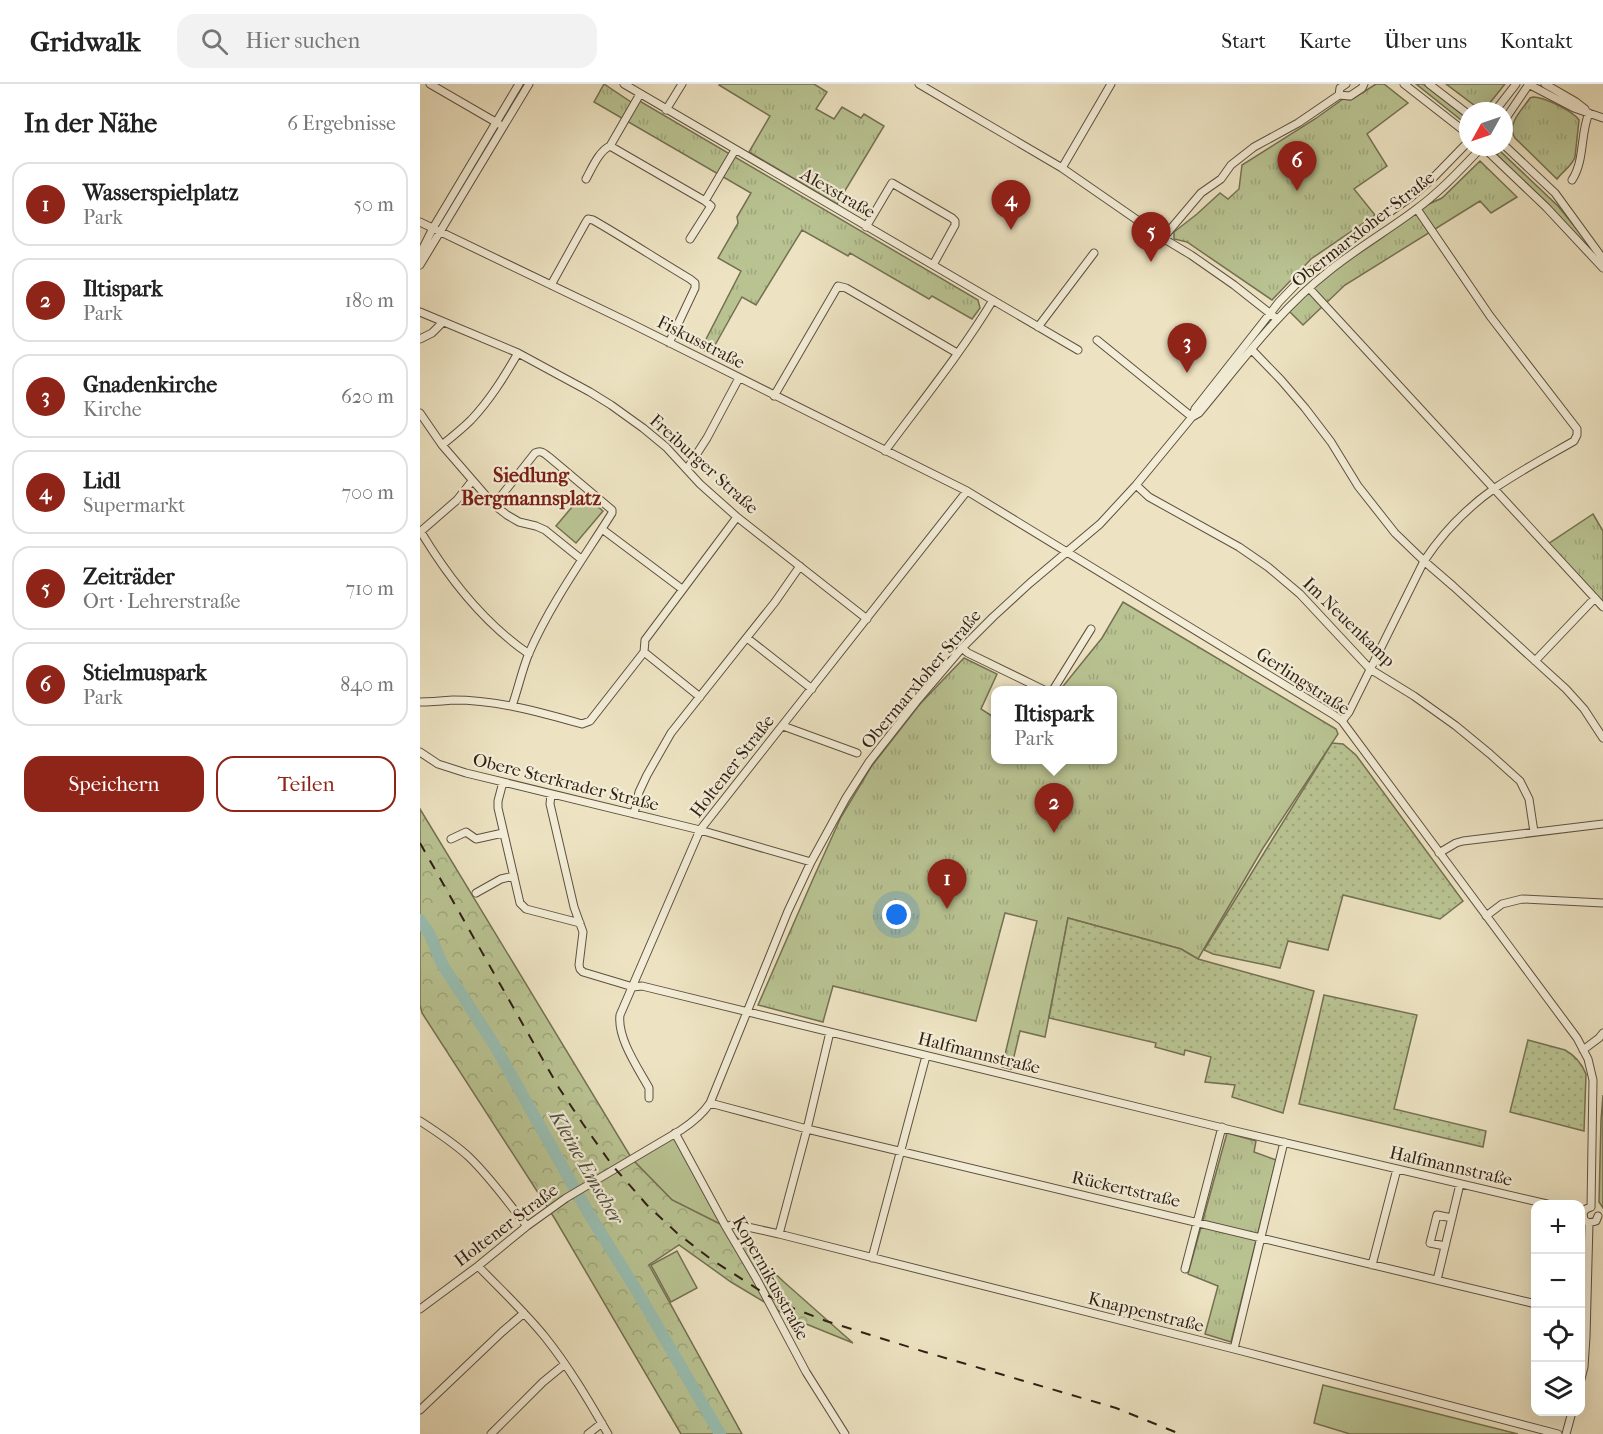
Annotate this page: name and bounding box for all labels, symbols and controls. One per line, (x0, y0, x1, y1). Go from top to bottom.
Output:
search box (177, 14, 597, 68)
text: Gridwalk (30, 25, 141, 58)
icon: search (198, 25, 231, 58)
text: Hier suchen (246, 28, 360, 54)
text: Start (1221, 29, 1266, 53)
text: Karte (1299, 29, 1351, 53)
text: Über uns (1384, 29, 1467, 53)
text: Kontakt (1500, 29, 1573, 53)
north arrow (1459, 102, 1513, 156)
text: In der Nähe (24, 108, 157, 139)
text: 6 Ergebnisse (287, 112, 396, 135)
pin: 6 (1278, 141, 1316, 191)
street label: Alexstraße (796, 163, 879, 223)
street label: Obermarxloher Straße (1288, 167, 1439, 292)
text: Wasserspielplatz (83, 180, 238, 206)
pin: 4 (992, 180, 1030, 230)
text: 1 (42, 193, 49, 216)
text: 50 m (353, 193, 394, 216)
text: Park (83, 206, 123, 229)
pin: 5 (1132, 212, 1170, 262)
text: Iltispark (83, 276, 163, 302)
text: 2 (40, 289, 51, 312)
text: 180 m (345, 289, 394, 312)
text: Park (83, 302, 123, 325)
street label: Fiskusstraße (653, 311, 748, 374)
pin: 3 (1168, 324, 1206, 373)
text: Gnadenkirche (83, 372, 217, 398)
text: 3 (41, 385, 50, 408)
text: 620 m (341, 385, 394, 408)
text: Kirche (83, 398, 142, 421)
street label: Freiburger Straße (645, 410, 762, 519)
district label: Siedlung Bergmannsplatz (461, 464, 601, 510)
text: Lidl (83, 468, 121, 494)
text: 4 (40, 481, 51, 504)
text: 700 m (341, 481, 394, 504)
text: Supermarkt (83, 494, 185, 517)
text: Zeiträder (83, 564, 175, 590)
street label: Im Neuenkamp (1298, 573, 1399, 672)
text: 5 (41, 577, 50, 600)
text: 710 m (345, 577, 394, 600)
text: Ort · Lehrerstraße (83, 590, 240, 613)
street label: Obermarxloher Straße (857, 605, 986, 753)
street label: Gerlingstraße (1252, 643, 1354, 720)
text: Stielmuspark (83, 660, 207, 686)
text: 6 (40, 673, 51, 696)
text: 840 m (340, 673, 394, 696)
text: Park (83, 686, 123, 709)
popup (991, 686, 1117, 764)
text: Iltispark (1014, 701, 1094, 727)
street label: Holtener Straße (686, 711, 779, 822)
text: Park (1014, 727, 1054, 750)
street label: Obere Sterkrader Straße (471, 749, 661, 816)
button: Speichern (24, 756, 204, 812)
button: Teilen (216, 756, 396, 812)
pin: 2 (1034, 784, 1074, 833)
pin: 1 (928, 860, 966, 909)
your location (882, 900, 911, 929)
street label: Halfmannstraße (915, 1028, 1042, 1079)
water label: Kleine Emscher (544, 1105, 629, 1230)
street label: Halfmannstraße (1387, 1142, 1514, 1191)
street label: Rückertstraße (1070, 1167, 1182, 1212)
street label: Holtener Straße (450, 1180, 562, 1271)
map controls (1531, 1200, 1585, 1416)
button: + (1531, 1200, 1585, 1254)
street label: Kopernikusstraße (728, 1213, 813, 1344)
button: − (1531, 1254, 1585, 1308)
street label: Knappenstraße (1086, 1288, 1206, 1337)
button: locate (1531, 1308, 1585, 1362)
button: layers (1531, 1362, 1585, 1416)

